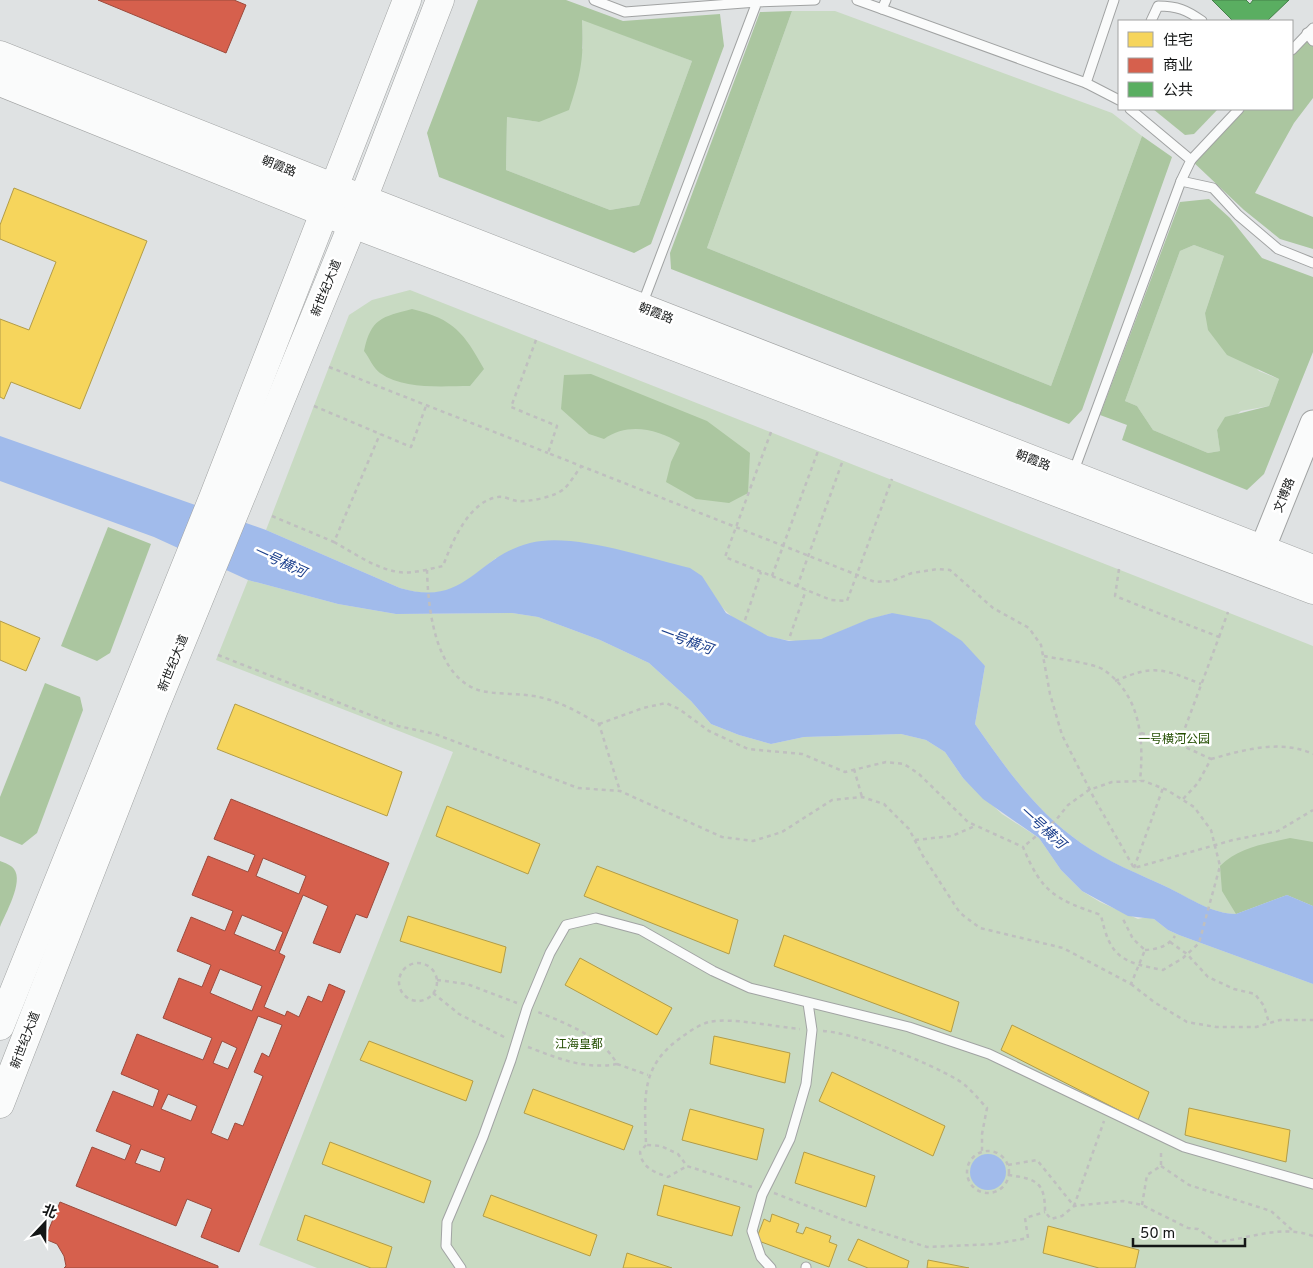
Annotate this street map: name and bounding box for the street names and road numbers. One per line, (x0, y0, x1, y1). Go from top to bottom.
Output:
street label: 朝霞路 (259, 153, 298, 181)
street label: 新世纪大道 (308, 258, 346, 319)
street label: 朝霞路 (636, 300, 675, 328)
street label: 朝霞路 (1013, 447, 1052, 475)
street label: 文博路 (1271, 476, 1299, 515)
street label: 新世纪大道 (155, 633, 193, 694)
street label: 新世纪大道 (8, 1009, 44, 1071)

